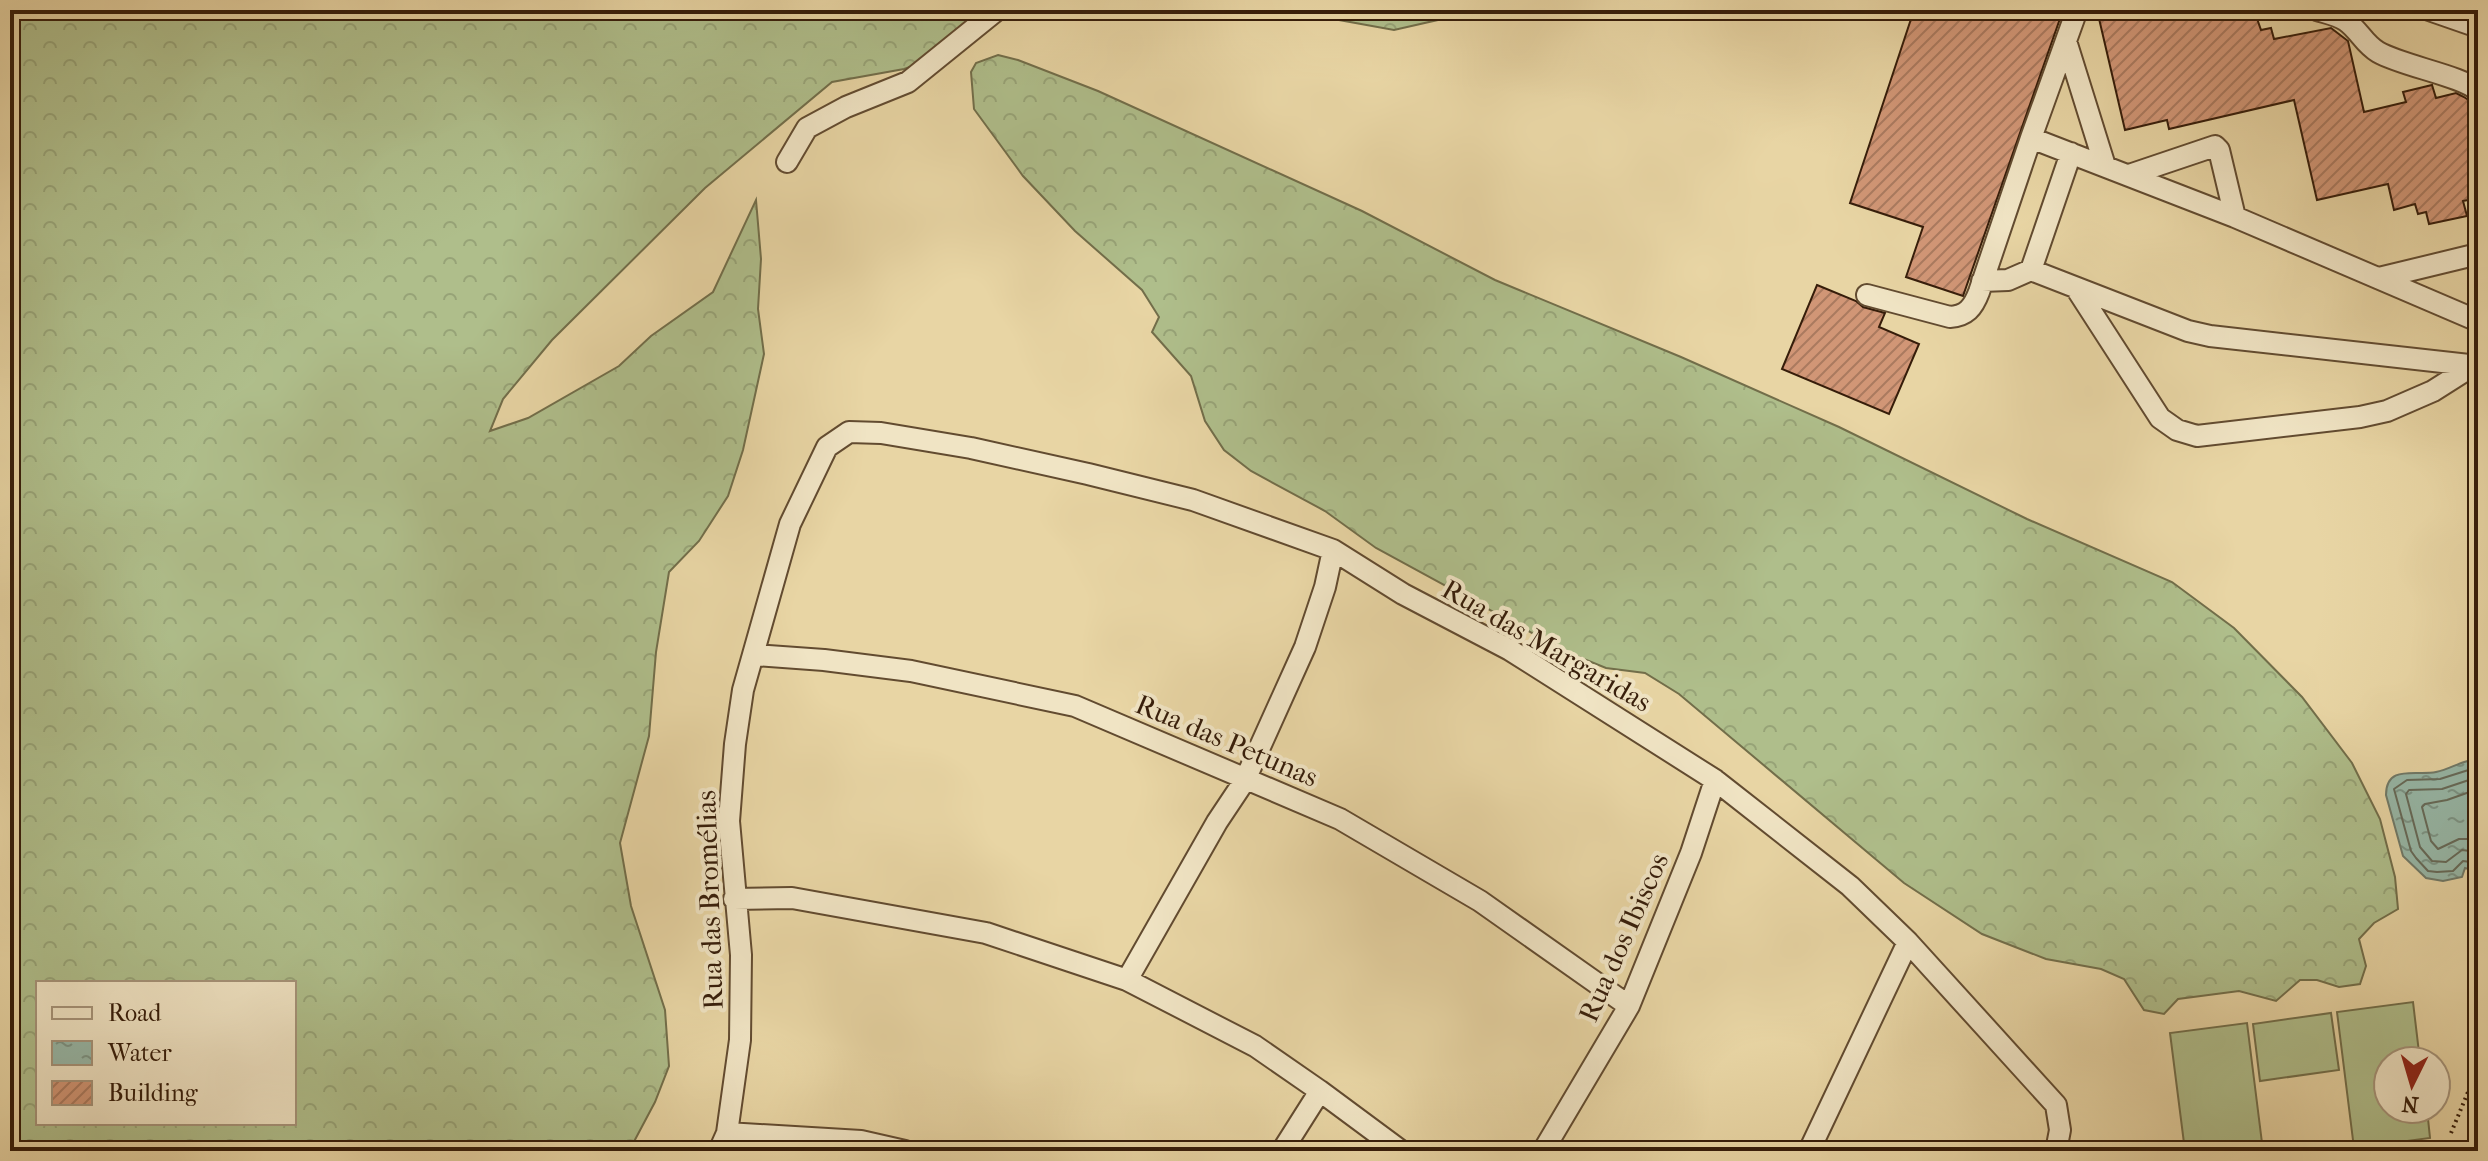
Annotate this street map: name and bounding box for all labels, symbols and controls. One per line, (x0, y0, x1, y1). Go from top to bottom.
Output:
street label: Rua das Margaridas (1436, 572, 1657, 719)
street label: Rua das Petunas (1131, 687, 1323, 794)
street label: Rua das Bromélias (689, 790, 730, 1010)
street label: Rua dos Ibiscos (1572, 848, 1675, 1027)
legend (36, 981, 296, 1125)
text: Road (108, 999, 162, 1027)
text: Water (107, 1039, 172, 1067)
north arrow (2372, 1045, 2452, 1125)
text: Building (108, 1079, 199, 1107)
text: N (2401, 1090, 2420, 1118)

